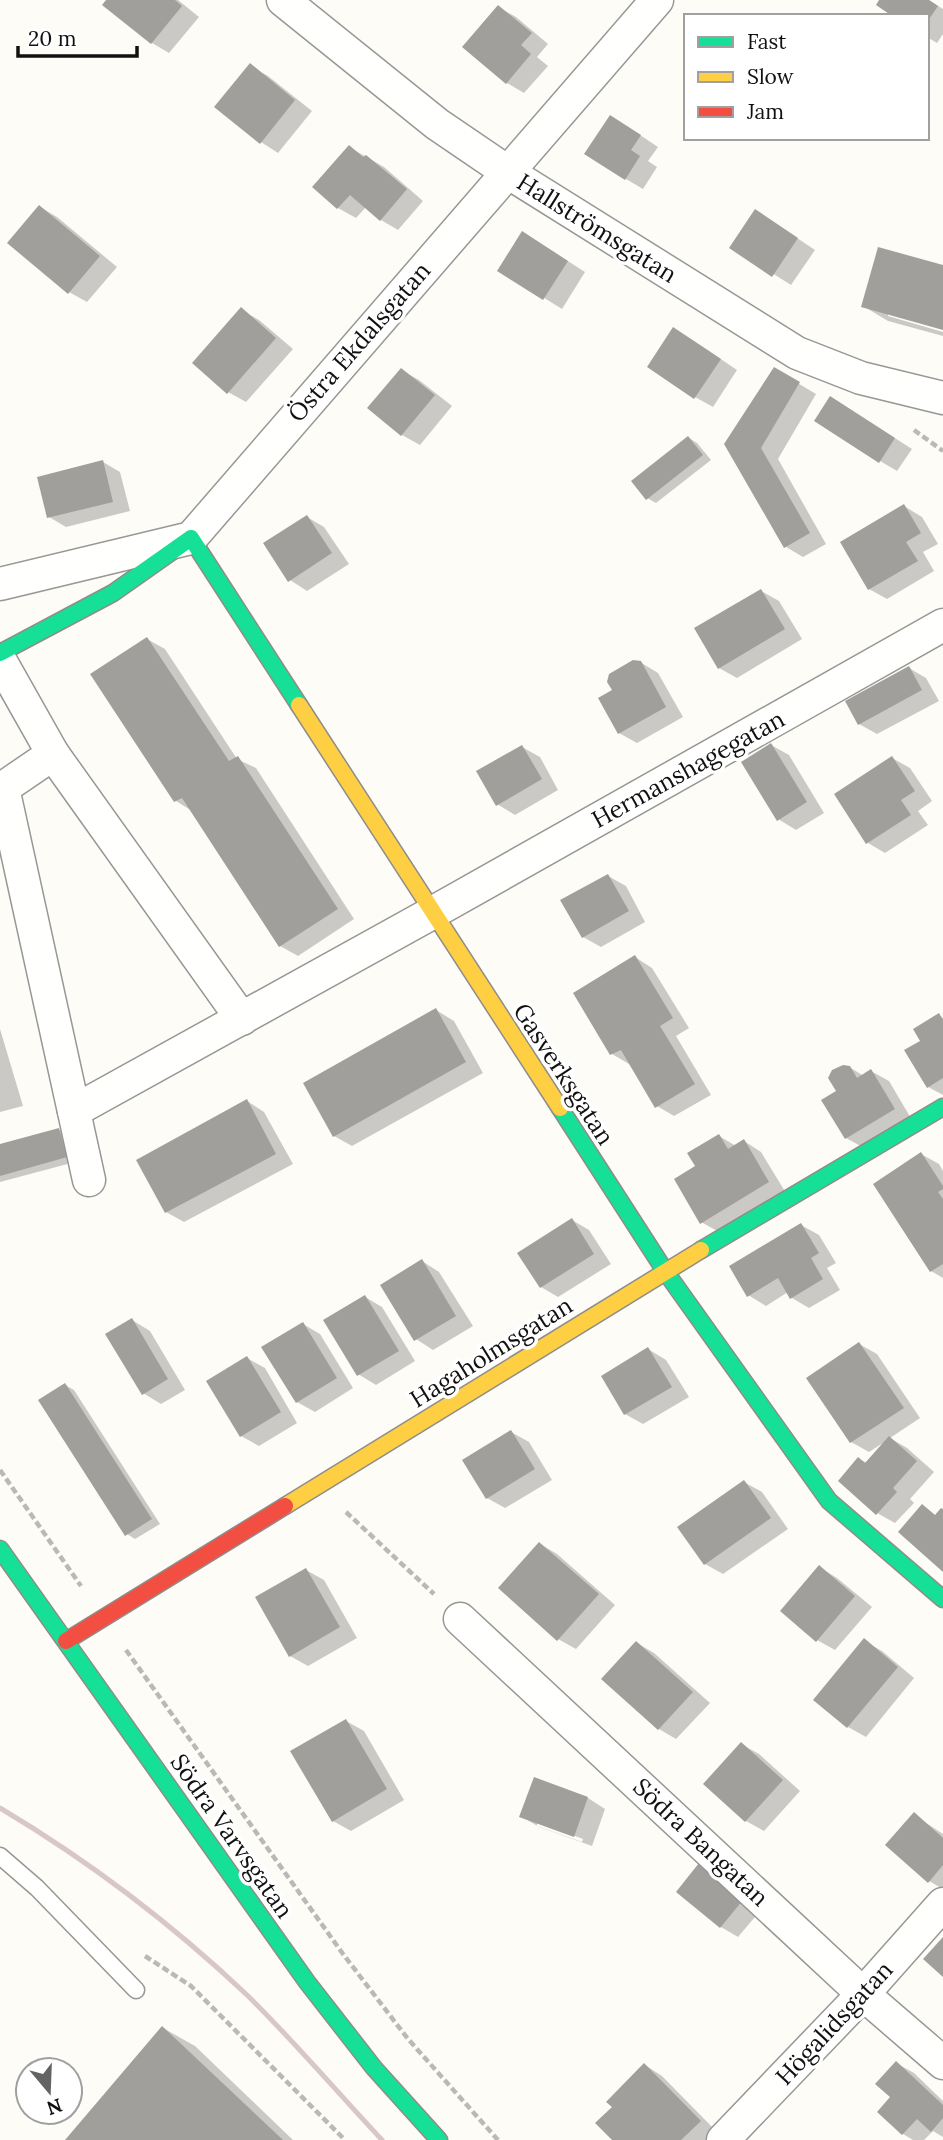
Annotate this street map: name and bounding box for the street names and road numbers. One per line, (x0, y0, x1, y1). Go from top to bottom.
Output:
street label: Hallströmsgatan (511, 166, 683, 290)
street label: Östra Ekdalsgatan (281, 256, 437, 428)
street label: Hermanshagegatan (586, 703, 790, 835)
street label: Gasverksgatan (507, 997, 621, 1151)
street label: Hagaholmsgatan (404, 1290, 578, 1414)
street label: Södra Varvsgatan (164, 1748, 300, 1924)
street label: Södra Bangatan (627, 1771, 775, 1913)
street label: Högalidsgatan (769, 1955, 899, 2091)

